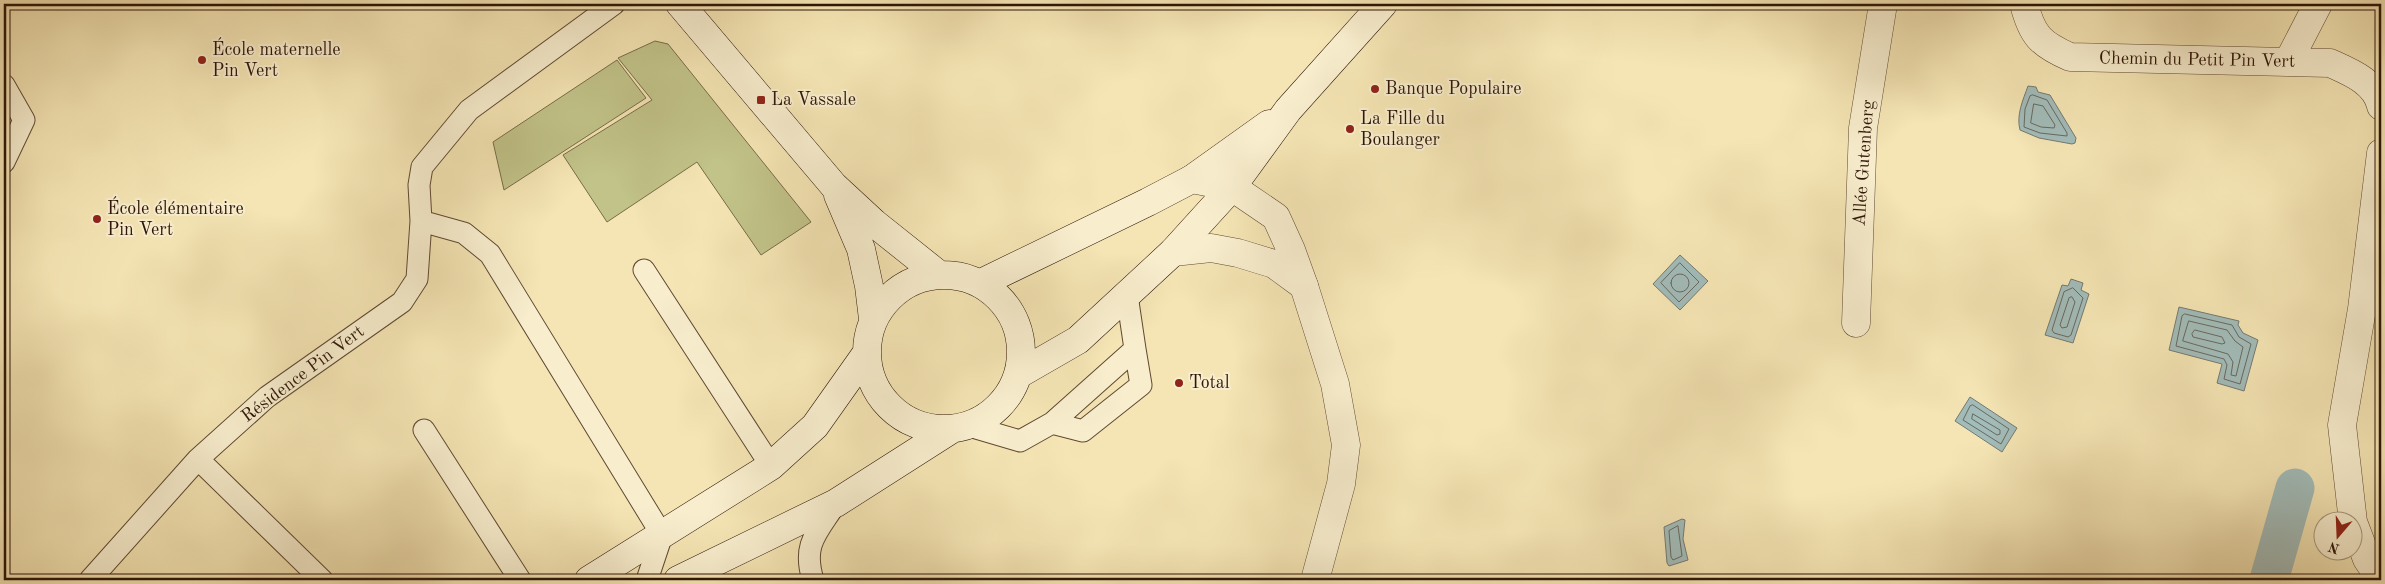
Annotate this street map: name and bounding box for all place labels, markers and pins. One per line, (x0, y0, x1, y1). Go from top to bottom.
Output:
place label: École maternelle Pin Vert (212, 37, 341, 80)
marker: École maternelle Pin Vert (196, 54, 208, 66)
place label: Banque Populaire (1385, 80, 1521, 98)
marker: Banque Populaire (1369, 83, 1381, 95)
place label: La Vassale (771, 91, 856, 109)
marker: La Vassale (755, 94, 767, 106)
place label: La Fille du Boulanger (1360, 110, 1445, 149)
marker: La Fille du Boulanger (1344, 123, 1356, 135)
place label: École élémentaire Pin Vert (107, 196, 244, 239)
marker: École élémentaire Pin Vert (91, 213, 103, 225)
place label: Total (1189, 374, 1230, 392)
marker: Total (1173, 377, 1185, 389)

